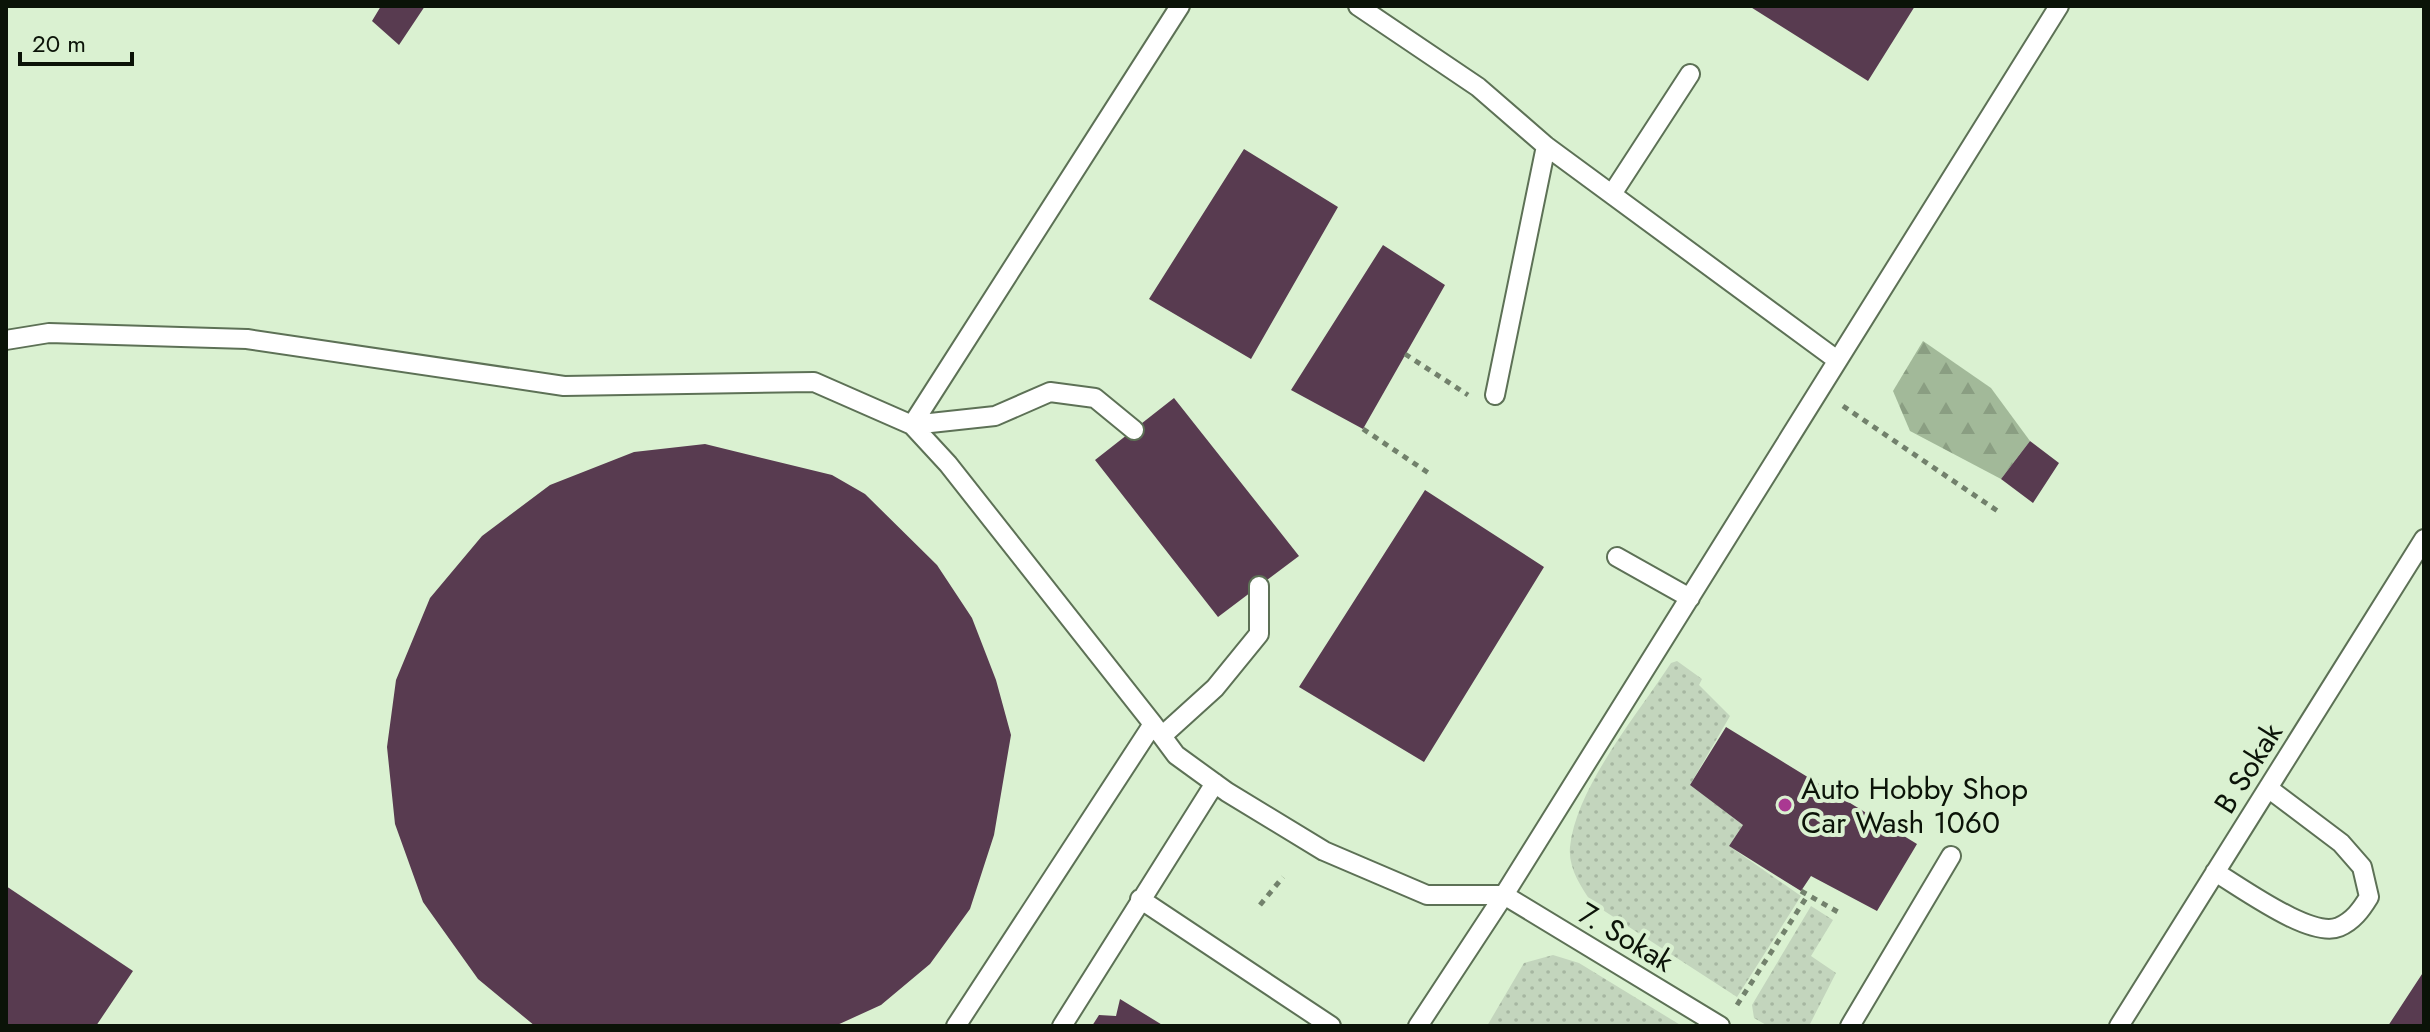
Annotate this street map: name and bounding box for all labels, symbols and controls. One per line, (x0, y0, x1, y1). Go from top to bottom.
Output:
scale bar (20, 16, 132, 66)
text: 20 m (32, 26, 86, 61)
street label: B Sokak (2203, 714, 2293, 822)
place label: Auto Hobby Shop Car Wash 1060 (1801, 767, 2028, 844)
marker: Auto Hobby Shop Car Wash 1060 (1776, 796, 1794, 814)
street label: 7. Sokak (1570, 892, 1683, 983)

